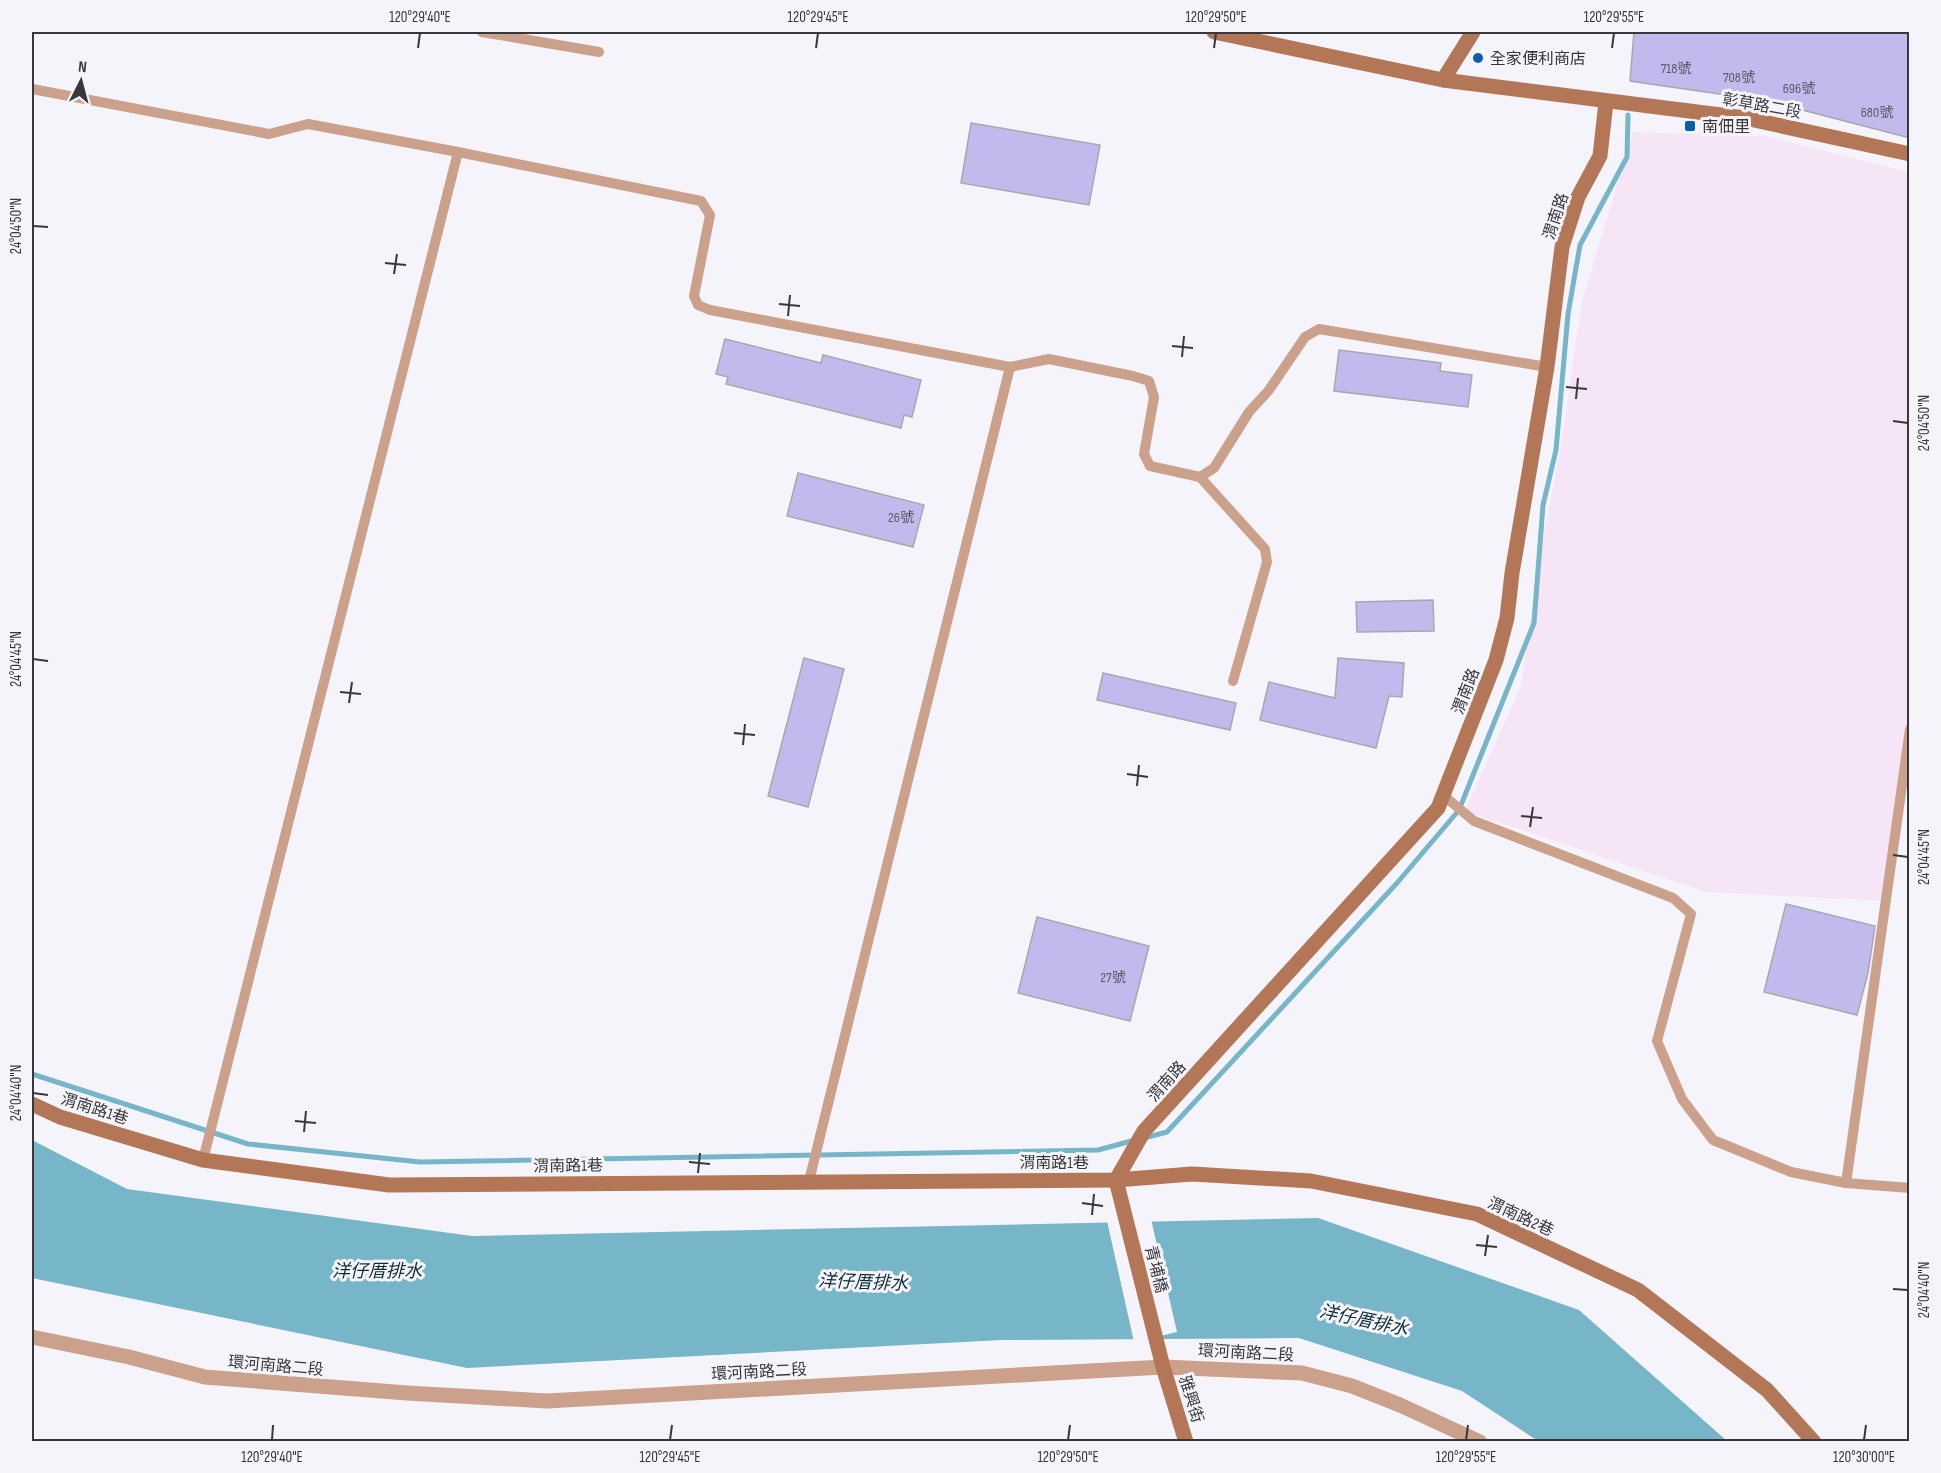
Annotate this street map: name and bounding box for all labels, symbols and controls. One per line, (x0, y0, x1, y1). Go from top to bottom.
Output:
text: 120°29'40"E (389, 8, 451, 27)
text: 120°29'45"E (788, 8, 848, 27)
text: 120°29'50"E (1185, 8, 1247, 27)
text: 120°29'55"E (1584, 8, 1644, 27)
place label: 全家便利商店 (1490, 50, 1586, 69)
north arrow (51, 51, 111, 111)
marker: 全家便利商店 (1471, 51, 1485, 65)
text: N (77, 58, 88, 77)
house number: 718號 (1661, 60, 1691, 77)
house number: 708號 (1723, 69, 1755, 86)
house number: 696號 (1783, 80, 1815, 97)
street label: 彰草路二段 (1721, 90, 1803, 123)
house number: 680號 (1861, 104, 1893, 121)
place label: 南佃里 (1702, 118, 1750, 137)
marker: 南佃里 (1683, 119, 1697, 133)
street label: 渭南路 (1540, 191, 1573, 242)
text: 24°04'50"N (7, 198, 26, 254)
text: 24°04'50"N (1915, 395, 1934, 451)
house number: 26號 (888, 509, 914, 526)
text: 24°04'45"N (7, 631, 26, 687)
street label: 渭南路 (1449, 666, 1484, 717)
text: 24°04'45"N (1915, 829, 1934, 885)
house number: 27號 (1100, 969, 1126, 986)
street label: 渭南路 (1144, 1058, 1190, 1106)
text: 24°04'40"N (7, 1065, 26, 1121)
street label: 渭南路1巷 (58, 1090, 131, 1129)
street label: 渭南路1巷 (1019, 1154, 1089, 1173)
street label: 渭南路1巷 (533, 1156, 603, 1177)
street label: 渭南路2巷 (1484, 1194, 1556, 1241)
street label: 青埔橋 (1141, 1244, 1171, 1295)
water label: 洋仔厝排水 (332, 1261, 423, 1282)
text: 24°04'40"N (1915, 1262, 1934, 1318)
water label: 洋仔厝排水 (818, 1270, 909, 1295)
water label: 洋仔厝排水 (1318, 1301, 1411, 1340)
street label: 環河南路二段 (1197, 1341, 1294, 1365)
street label: 環河南路二段 (227, 1353, 325, 1380)
street label: 環河南路二段 (711, 1360, 808, 1384)
street label: 雅興街 (1174, 1374, 1207, 1425)
text: 120°29'40"E (241, 1448, 303, 1467)
text: 120°29'45"E (640, 1448, 700, 1467)
text: 120°29'50"E (1037, 1448, 1099, 1467)
text: 120°29'55"E (1436, 1448, 1496, 1467)
text: 120°30'00"E (1833, 1448, 1895, 1467)

